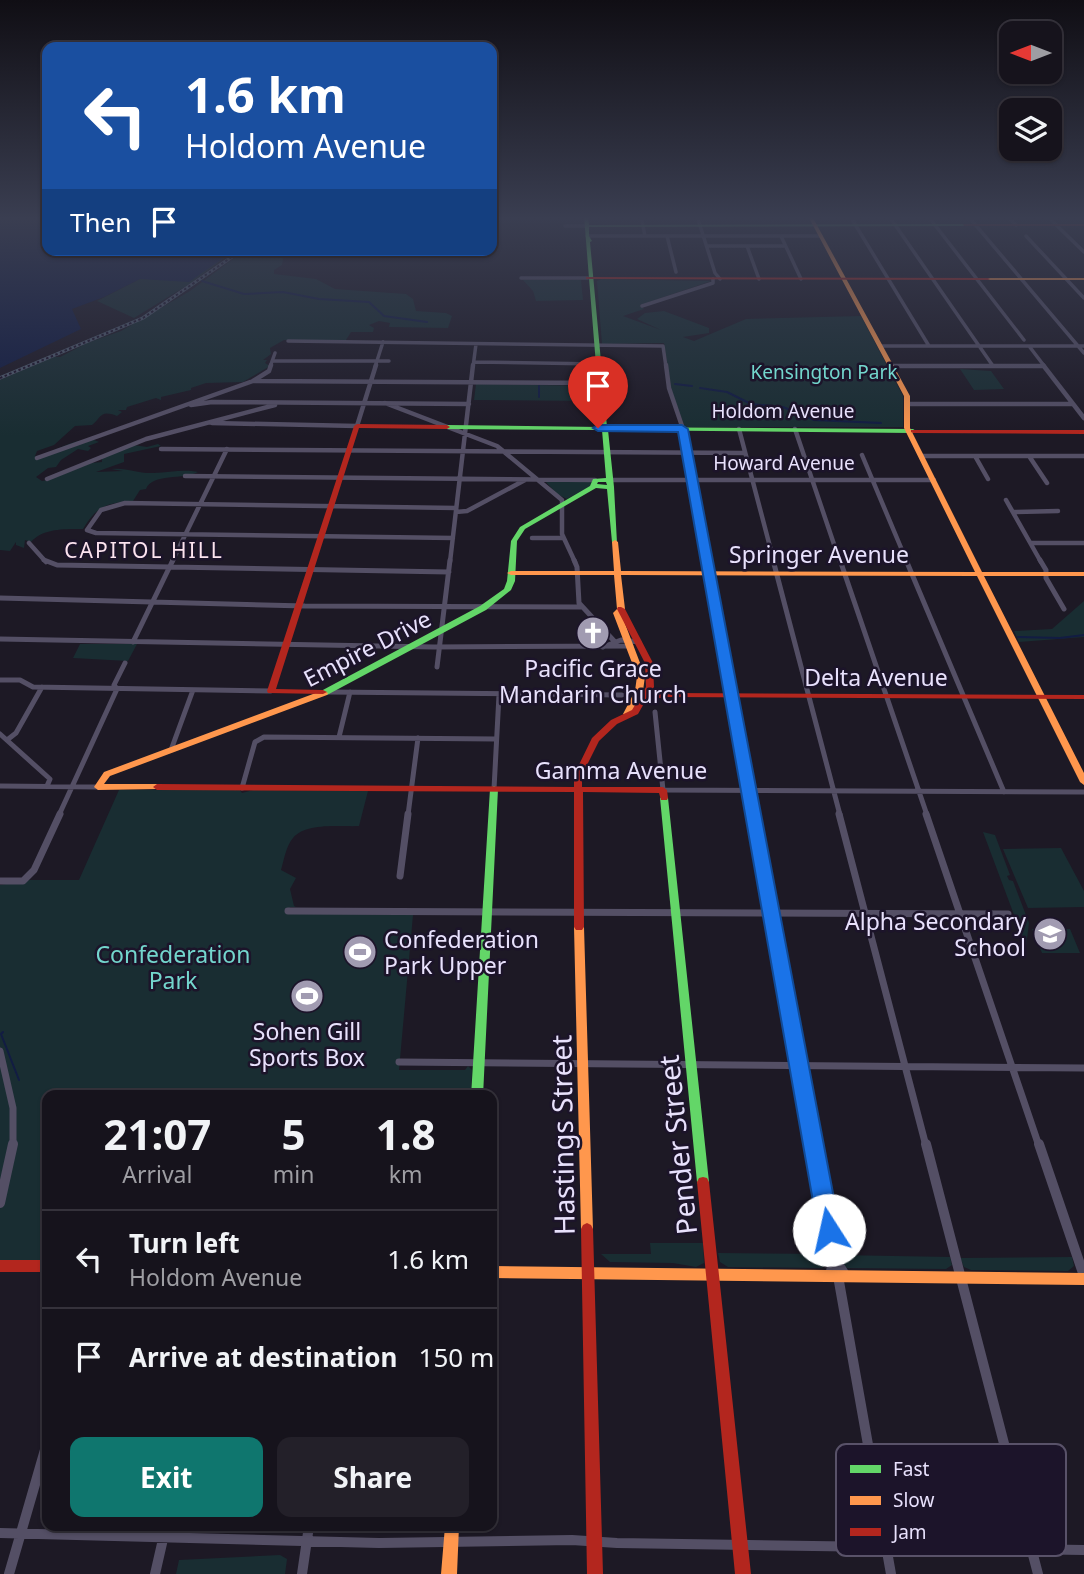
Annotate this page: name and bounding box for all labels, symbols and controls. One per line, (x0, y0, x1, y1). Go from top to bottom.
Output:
north arrow (999, 21, 1062, 84)
map controls (999, 21, 1062, 161)
text: 1.6 km (185, 61, 346, 127)
icon: left (70, 70, 161, 161)
button: layers (999, 98, 1062, 161)
text: Holdom Avenue (185, 124, 426, 167)
icon: arrive (145, 203, 183, 241)
text: Then (70, 204, 131, 240)
pin (568, 356, 628, 428)
park label: Kensington Park (751, 359, 897, 385)
icon: arrive (579, 367, 617, 405)
street label: Holdom Avenue (711, 398, 855, 424)
street label: Howard Avenue (713, 450, 855, 476)
district label: CAPITOL HILL (64, 536, 224, 564)
street label: Springer Avenue (729, 538, 909, 570)
street label: Empire Drive (298, 602, 436, 694)
church icon: Pacific Grace Mandarin Church (574, 614, 612, 652)
place label: Pacific Grace Mandarin Church (499, 652, 687, 710)
street label: Delta Avenue (804, 661, 948, 693)
street label: Gamma Avenue (535, 754, 707, 786)
place label: Alpha Secondary School (845, 905, 1026, 963)
school or university icon: Alpha Secondary School (1031, 915, 1069, 953)
place label: Confederation Park Upper (384, 923, 539, 981)
sports icon: Confederation Park Upper (341, 933, 379, 971)
park label: Confederation Park (96, 938, 250, 996)
sports icon: Sohen Gill Sports Box (288, 977, 326, 1015)
place label: Sohen Gill Sports Box (249, 1015, 365, 1073)
street label: Hastings Street (541, 1034, 583, 1236)
street label: Pender Street (649, 1053, 705, 1237)
text: 21:07 (103, 1105, 211, 1162)
text: 5 (282, 1105, 306, 1162)
text: 1.8 (376, 1105, 436, 1162)
text: Arrival (122, 1158, 192, 1190)
text: min (273, 1158, 314, 1190)
text: km (389, 1158, 423, 1190)
position arrow (792, 1193, 866, 1267)
text: Turn left (129, 1225, 240, 1261)
icon: left (70, 1240, 108, 1278)
text: 1.6 km (387, 1241, 469, 1277)
text: Holdom Avenue (129, 1261, 302, 1293)
icon: arrive (70, 1338, 108, 1376)
text: Arrive at destination (129, 1339, 398, 1375)
text: 150 m (419, 1339, 494, 1375)
button: Exit (70, 1437, 263, 1517)
button: Share (277, 1437, 469, 1517)
legend (836, 1444, 1066, 1556)
text: Fast (893, 1456, 930, 1482)
text: Slow (893, 1487, 934, 1513)
text: Jam (891, 1519, 927, 1545)

